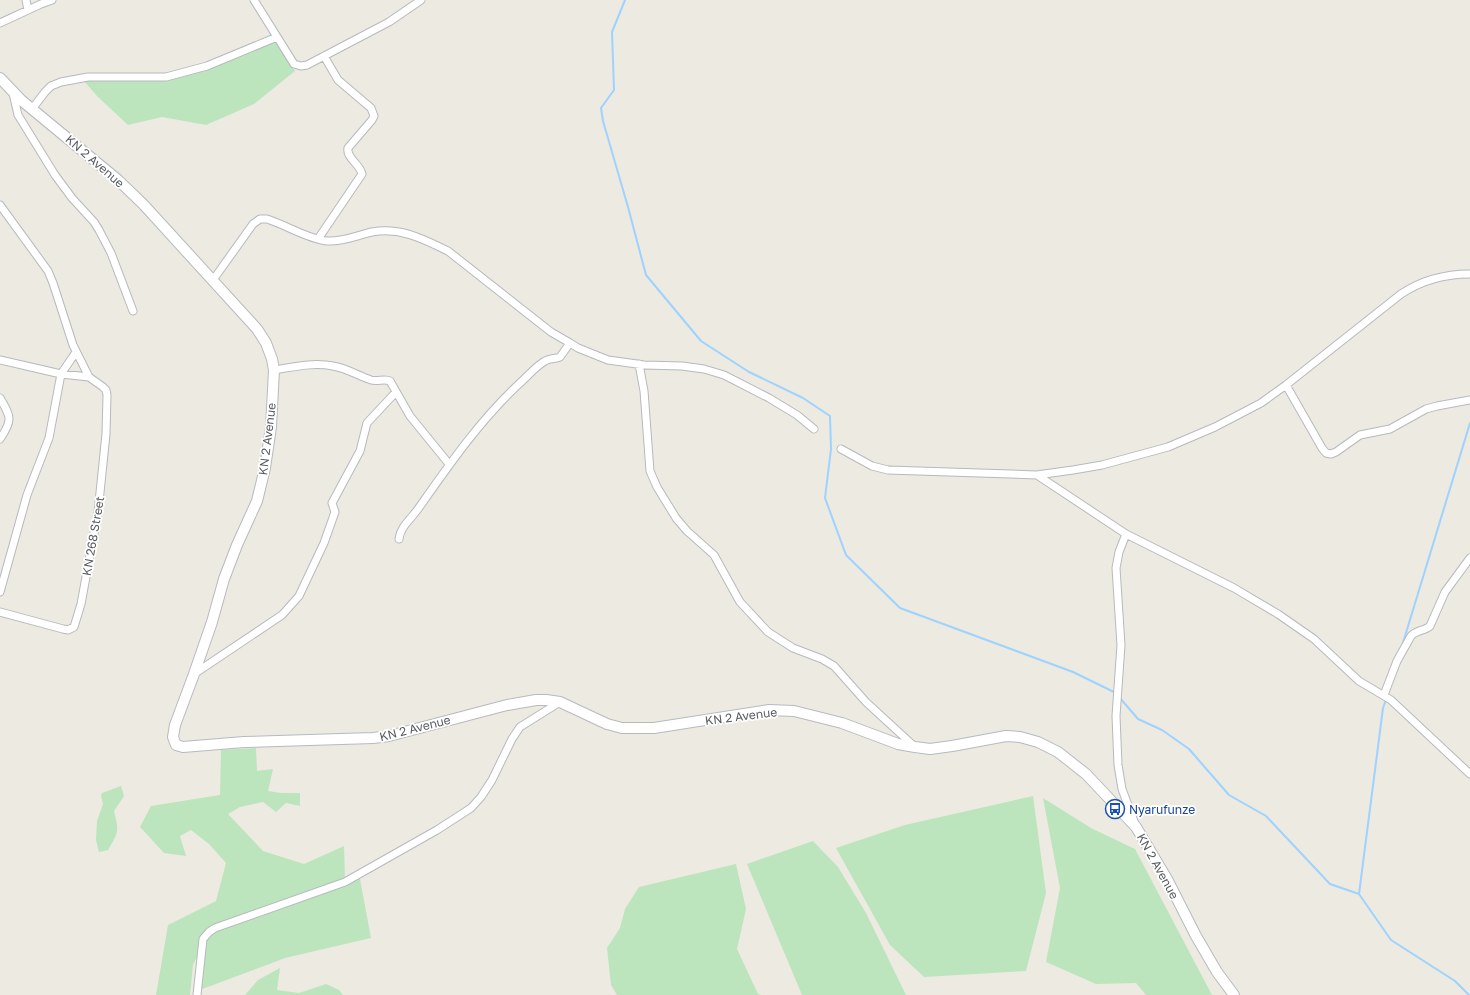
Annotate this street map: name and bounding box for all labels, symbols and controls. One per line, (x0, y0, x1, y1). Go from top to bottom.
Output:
street label: KN 2 Avenue (63, 131, 127, 191)
street label: KN 2 Avenue (255, 402, 279, 476)
street label: KN 268 Street (79, 495, 107, 577)
street label: KN 2 Avenue (704, 704, 778, 728)
street label: KN 2 Avenue (378, 712, 452, 744)
bus stop icon: Nyarufunze (1104, 798, 1126, 820)
place label: Nyarufunze (1129, 802, 1195, 817)
street label: KN 2 Avenue (1134, 831, 1182, 901)

